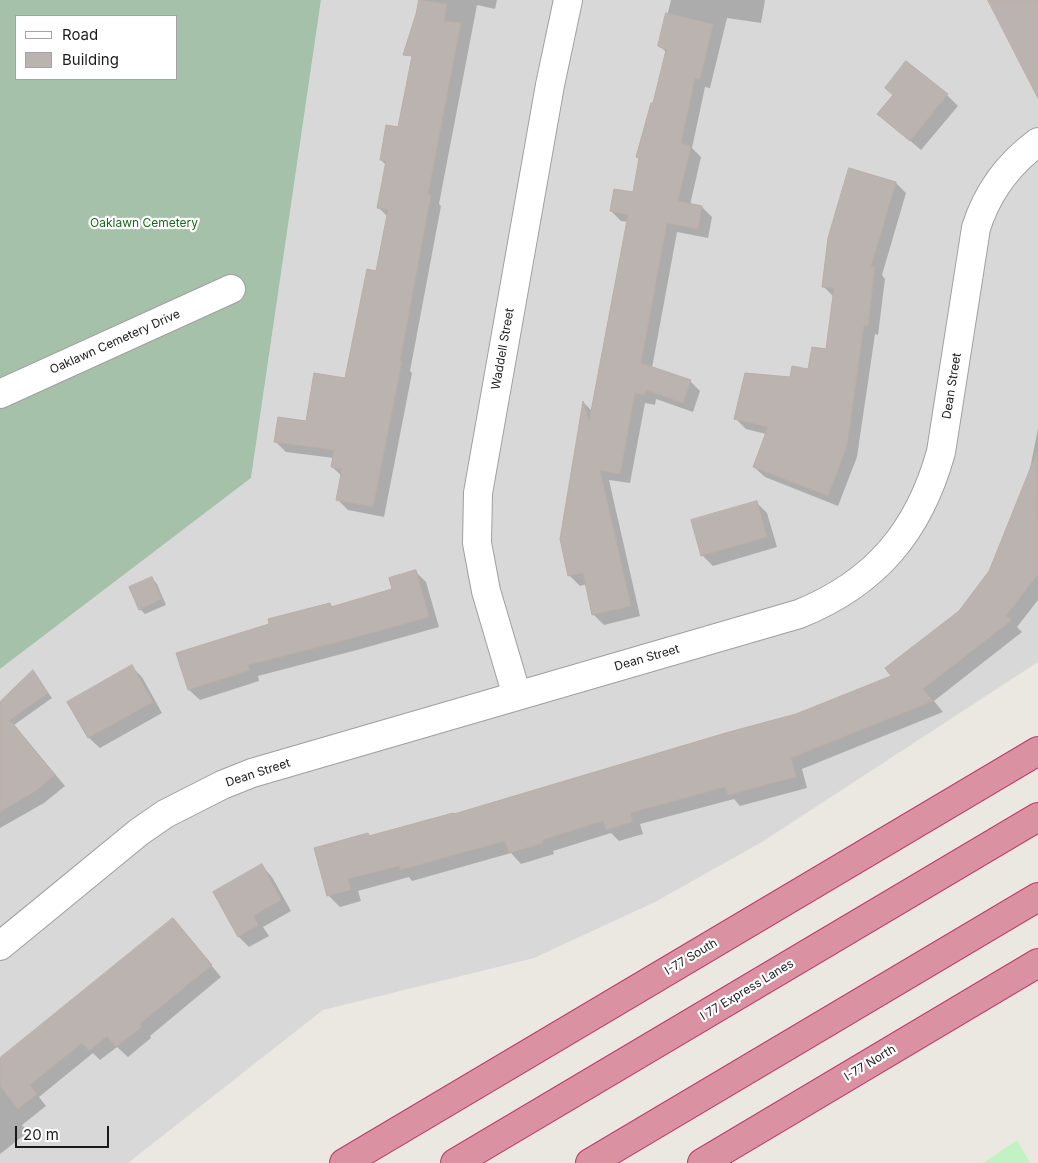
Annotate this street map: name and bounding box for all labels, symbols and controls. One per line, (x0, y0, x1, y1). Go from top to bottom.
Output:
legend (15, 15, 178, 80)
text: Road (62, 25, 98, 44)
text: Building (62, 50, 119, 69)
park label: Oaklawn Cemetery (90, 216, 198, 230)
street label: Oaklawn Cemetery Drive (48, 307, 182, 377)
street label: Waddell Street (489, 307, 517, 391)
street label: Dean Street (940, 352, 964, 420)
street label: Dean Street (613, 642, 681, 674)
street label: Dean Street (224, 756, 292, 790)
street label: I-77 South (662, 936, 720, 978)
street label: I 77 Express Lanes (698, 956, 796, 1024)
street label: I-77 North (842, 1042, 898, 1084)
scale bar (18, 1116, 111, 1148)
text: 20 m (23, 1125, 59, 1144)

